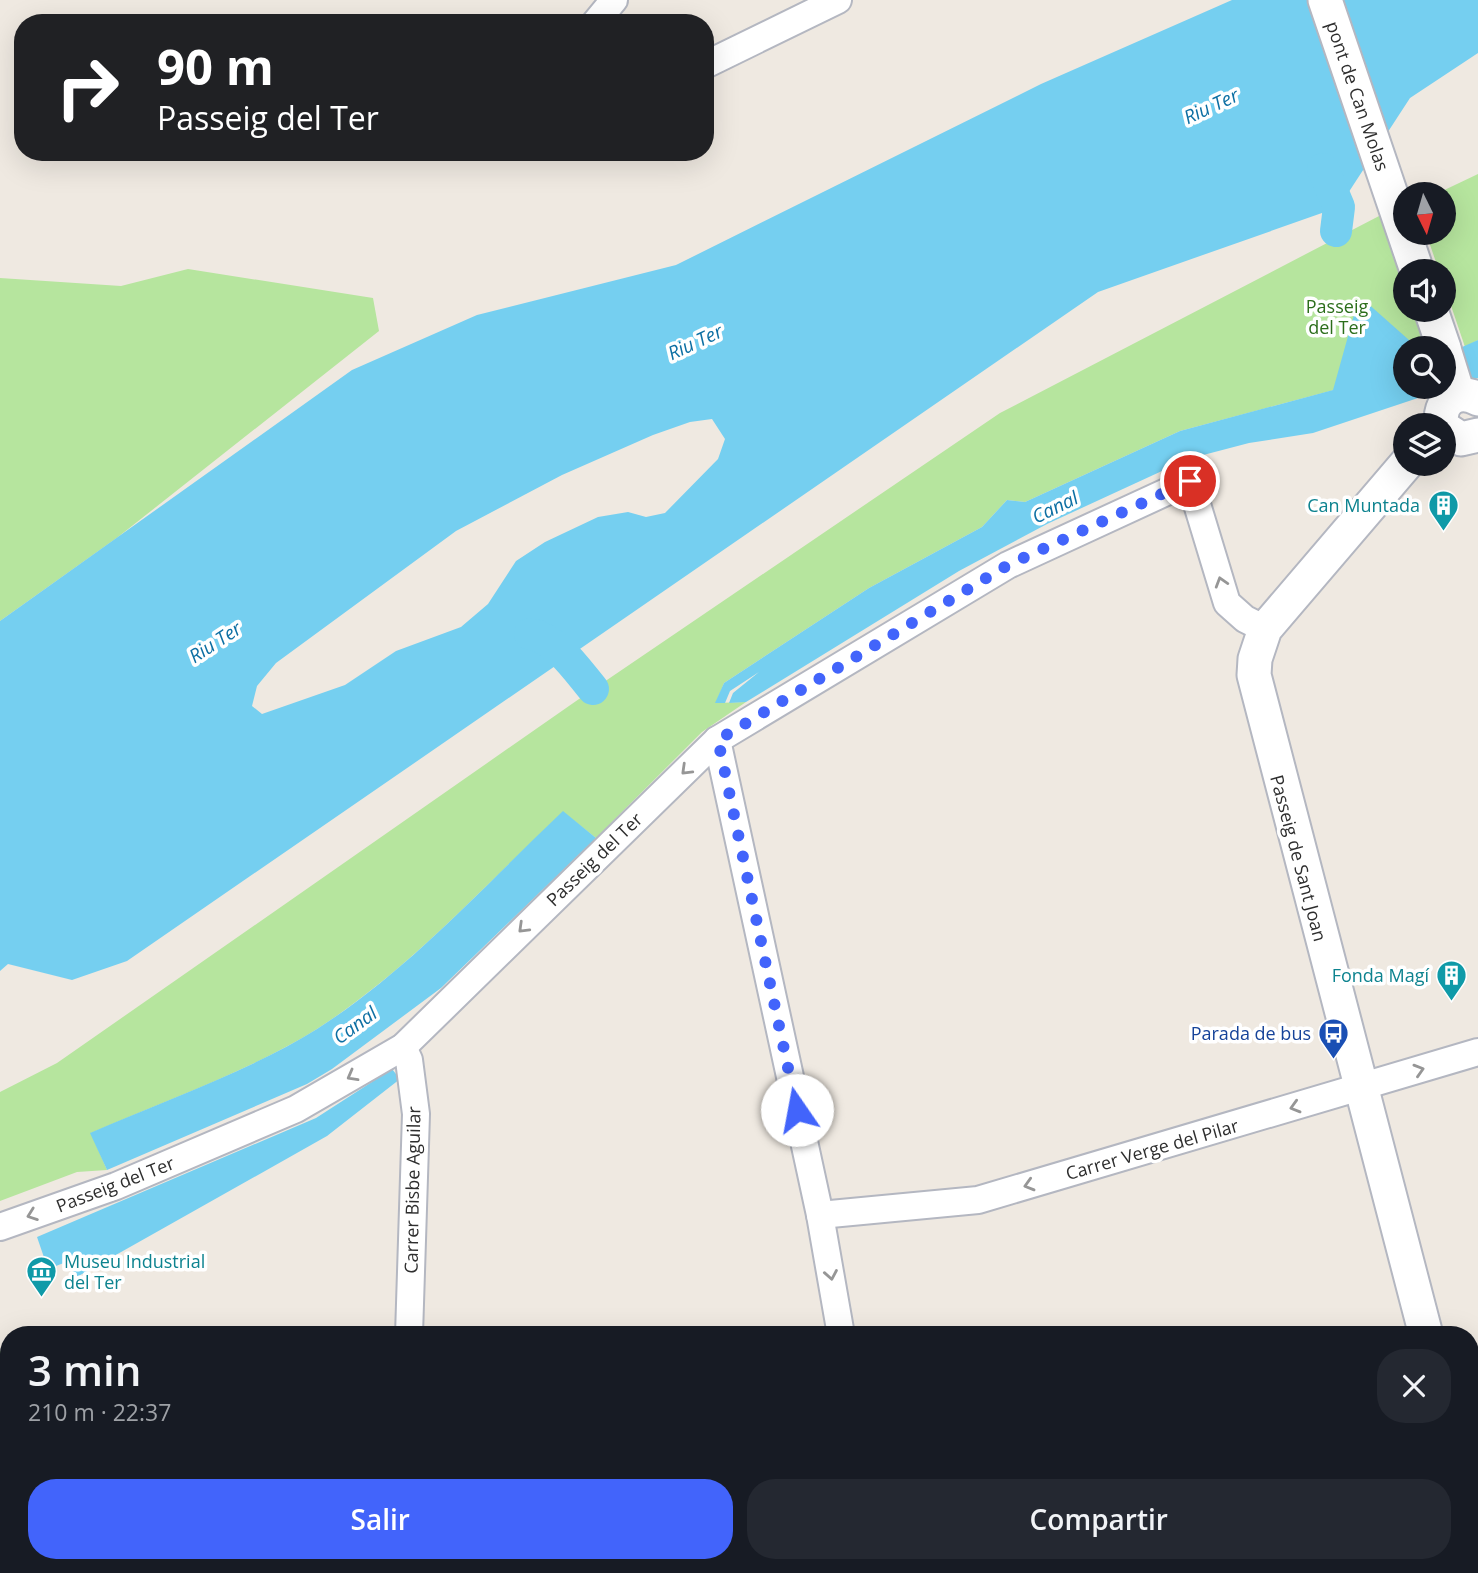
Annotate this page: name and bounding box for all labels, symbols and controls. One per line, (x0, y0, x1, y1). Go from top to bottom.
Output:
street label: pont de Can Molas (1321, 18, 1395, 174)
text: 90 m (157, 33, 274, 99)
icon: right (42, 42, 133, 133)
water label: Riu Ter (1179, 81, 1244, 130)
text: Passeig del Ter (157, 96, 379, 139)
north arrow (1393, 182, 1456, 245)
map controls (1393, 182, 1456, 476)
button: sound (1393, 259, 1456, 322)
park label: Passeig del Ter (1306, 294, 1368, 339)
water label: Riu Ter (663, 317, 728, 366)
button: search (1393, 336, 1456, 399)
button: layers (1393, 413, 1456, 476)
pin (1160, 451, 1220, 511)
icon: arrive (1171, 462, 1209, 500)
water label: Canal (1028, 484, 1084, 529)
building icon: Can Muntada (1426, 488, 1460, 532)
place label: Can Muntada (1307, 493, 1420, 517)
one-way arrow (1214, 576, 1229, 588)
water label: Riu Ter (184, 614, 248, 669)
one-way arrow (682, 761, 695, 774)
street label: Passeig de Sant Joan (1265, 772, 1333, 944)
street label: Passeig del Ter (541, 807, 648, 911)
one-way arrow (519, 920, 531, 932)
building icon: Fonda Magí (1435, 958, 1469, 1002)
place label: Fonda Magí (1332, 963, 1429, 987)
water label: Canal (328, 1000, 383, 1050)
bus stop icon: Parada de bus (1317, 1016, 1351, 1060)
place label: Parada de bus (1191, 1021, 1311, 1045)
one-way arrow (1413, 1064, 1425, 1079)
one-way arrow (347, 1068, 359, 1081)
position arrow (760, 1073, 834, 1147)
one-way arrow (1289, 1099, 1301, 1114)
street label: Carrer Bisbe Aguilar (399, 1105, 425, 1274)
street label: Carrer Verge del Pilar (1063, 1113, 1242, 1185)
street label: Passeig del Ter (52, 1150, 178, 1218)
one-way arrow (1023, 1176, 1035, 1191)
one-way arrow (26, 1207, 38, 1221)
place label: Museu Industrial del Ter (64, 1249, 205, 1294)
museum icon: Museu Industrial del Ter (24, 1254, 58, 1298)
one-way arrow (823, 1269, 838, 1281)
text: 3 min (28, 1341, 141, 1398)
button: close (1377, 1349, 1451, 1423)
text: 210 m · 22:37 (28, 1396, 171, 1428)
button: Salir (28, 1479, 733, 1559)
button: Compartir (747, 1479, 1451, 1559)

